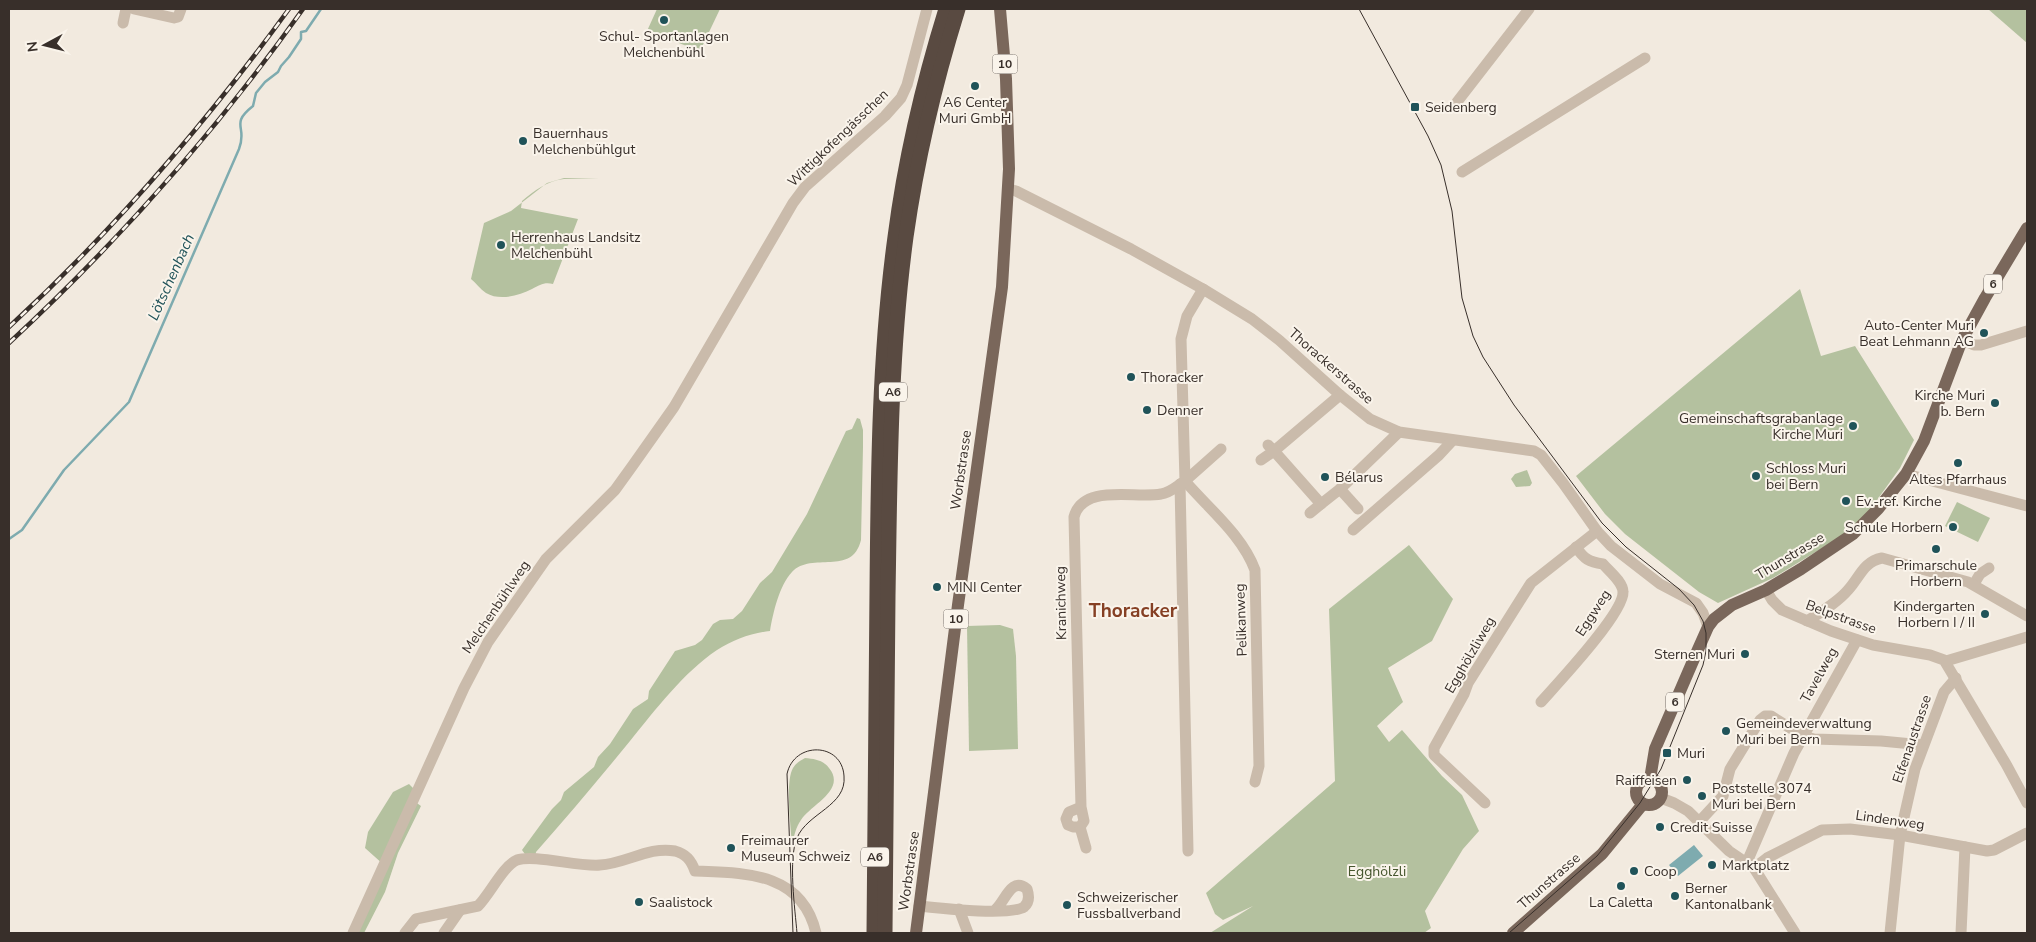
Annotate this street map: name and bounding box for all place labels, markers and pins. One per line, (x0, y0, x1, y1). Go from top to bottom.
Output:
marker: Schul- Sportanlagen Melchenbühl (658, 14, 670, 26)
place label: Schul- Sportanlagen Melchenbühl (599, 27, 729, 62)
marker: A6 Center Muri GmbH (969, 80, 981, 92)
place label: A6 Center Muri GmbH (939, 93, 1011, 128)
place label: Seidenberg (1425, 98, 1497, 117)
marker: Seidenberg (1409, 101, 1421, 113)
place label: Bauernhaus Melchenbühlgut (533, 124, 635, 159)
marker: Bauernhaus Melchenbühlgut (517, 135, 529, 147)
place label: Herrenhaus Landsitz Melchenbühl (511, 228, 641, 263)
marker: Herrenhaus Landsitz Melchenbühl (495, 239, 507, 251)
place label: Auto-Center Muri Beat Lehmann AG (1859, 316, 1974, 351)
marker: Auto-Center Muri Beat Lehmann AG (1978, 327, 1990, 339)
place label: Thoracker (1141, 368, 1203, 387)
marker: Thoracker (1125, 371, 1137, 383)
place label: Kirche Muri b. Bern (1915, 386, 1985, 421)
marker: Kirche Muri b. Bern (1989, 397, 2001, 409)
place label: Denner (1157, 401, 1203, 420)
marker: Denner (1141, 404, 1153, 416)
place label: Gemeinschaftsgrabanlage Kirche Muri (1679, 409, 1843, 444)
marker: Gemeinschaftsgrabanlage Kirche Muri (1847, 420, 1859, 432)
marker: Altes Pfarrhaus (1952, 457, 1964, 469)
place label: Schloss Muri bei Bern (1766, 459, 1846, 494)
place label: Bélarus (1335, 468, 1383, 487)
marker: Schloss Muri bei Bern (1750, 470, 1762, 482)
place label: Altes Pfarrhaus (1909, 470, 2007, 489)
marker: Bélarus (1319, 471, 1331, 483)
place label: Ev.-ref. Kirche (1856, 492, 1941, 511)
marker: Ev.-ref. Kirche (1840, 495, 1852, 507)
place label: Schule Horbern (1845, 518, 1943, 537)
marker: Schule Horbern (1947, 521, 1959, 533)
marker: Primarschule Horbern (1930, 543, 1942, 555)
place label: Primarschule Horbern (1895, 556, 1977, 591)
place label: MINI Center (947, 578, 1022, 597)
marker: MINI Center (931, 581, 943, 593)
place label: Kindergarten Horbern I / II (1893, 597, 1975, 632)
marker: Kindergarten Horbern I / II (1979, 608, 1991, 620)
place label: Sternen Muri (1654, 645, 1735, 664)
marker: Sternen Muri (1739, 648, 1751, 660)
place label: Gemeindeverwaltung Muri bei Bern (1736, 714, 1872, 749)
marker: Gemeindeverwaltung Muri bei Bern (1720, 725, 1732, 737)
place label: Muri (1677, 744, 1705, 763)
marker: Muri (1661, 747, 1673, 759)
place label: Raiffeisen (1615, 771, 1677, 790)
marker: Raiffeisen (1681, 774, 1693, 786)
place label: Poststelle 3074 Muri bei Bern (1712, 779, 1812, 814)
marker: Poststelle 3074 Muri bei Bern (1696, 790, 1708, 802)
place label: Credit Suisse (1670, 818, 1752, 837)
marker: Credit Suisse (1654, 821, 1666, 833)
place label: Freimaurer Museum Schweiz (741, 831, 851, 866)
marker: Freimaurer Museum Schweiz (725, 842, 737, 854)
place label: Marktplatz (1722, 856, 1790, 875)
marker: Marktplatz (1706, 859, 1718, 871)
place label: Coop (1644, 862, 1677, 881)
marker: Coop (1628, 865, 1640, 877)
place label: Berner Kantonalbank (1685, 879, 1773, 914)
marker: La Caletta (1615, 880, 1627, 892)
place label: Schweizerischer Fussballverband (1077, 888, 1181, 923)
marker: Berner Kantonalbank (1669, 890, 1681, 902)
place label: Saalistock (649, 893, 714, 912)
place label: La Caletta (1589, 893, 1653, 912)
marker: Saalistock (633, 896, 645, 908)
marker: Schweizerischer Fussballverband (1061, 899, 1073, 911)

